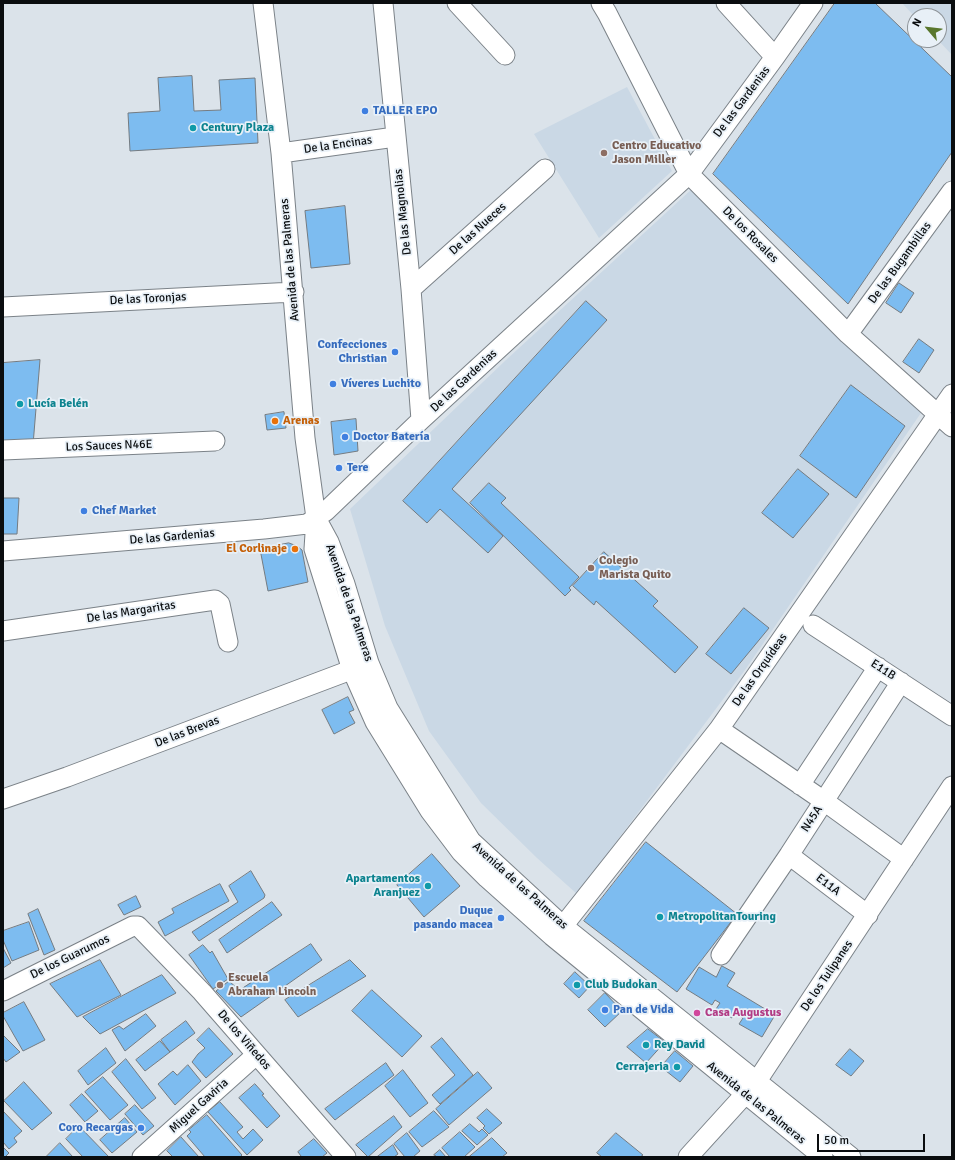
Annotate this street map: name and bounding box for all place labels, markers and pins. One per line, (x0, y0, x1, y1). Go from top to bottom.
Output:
place label: TALLER EPO (373, 104, 437, 118)
marker: TALLER EPO (360, 106, 370, 116)
place label: Century Plaza (201, 121, 274, 135)
marker: Century Plaza (188, 123, 198, 133)
place label: Centro Educativo Jason Miller (612, 139, 701, 167)
marker: Centro Educativo Jason Miller (599, 148, 609, 158)
place label: Confecciones Christian (318, 338, 387, 366)
marker: Confecciones Christian (390, 347, 400, 357)
place label: Víveres Luchito (341, 377, 421, 391)
marker: Víveres Luchito (328, 379, 338, 389)
place label: Lucía Belén (28, 397, 88, 411)
marker: Lucía Belén (15, 399, 25, 409)
place label: Arenas (283, 414, 319, 428)
marker: Arenas (270, 416, 280, 426)
place label: Doctor Batería (353, 430, 430, 444)
marker: Doctor Batería (340, 432, 350, 442)
place label: Tere (347, 461, 369, 475)
marker: Tere (334, 463, 344, 473)
place label: Chef Market (92, 504, 156, 518)
marker: Chef Market (79, 506, 89, 516)
place label: El Corlinaje (226, 542, 287, 556)
marker: El Corlinaje (290, 544, 300, 554)
place label: Colegio Marista Quito (599, 554, 671, 582)
marker: Colegio Marista Quito (586, 563, 596, 573)
place label: Apartamentos Aranjuez (346, 872, 420, 900)
marker: Apartamentos Aranjuez (423, 881, 433, 891)
place label: Duque pasando macea (413, 904, 493, 932)
place label: MetropolitanTouring (668, 910, 776, 924)
marker: MetropolitanTouring (655, 912, 665, 922)
marker: Duque pasando macea (496, 913, 506, 923)
place label: Escuela Abraham Lincoln (228, 971, 316, 999)
place label: Club Budokan (585, 978, 657, 992)
marker: Escuela Abraham Lincoln (215, 980, 225, 990)
marker: Club Budokan (572, 980, 582, 990)
place label: Pan de Vida (613, 1003, 674, 1017)
marker: Pan de Vida (600, 1005, 610, 1015)
place label: Casa Augustus (705, 1006, 781, 1020)
marker: Casa Augustus (692, 1008, 702, 1018)
place label: Rey David (654, 1038, 705, 1052)
marker: Rey David (641, 1040, 651, 1050)
place label: Cerrajeria (616, 1060, 669, 1074)
marker: Cerrajeria (672, 1062, 682, 1072)
place label: Coro Recargas (58, 1121, 133, 1135)
marker: Coro Recargas (136, 1123, 146, 1133)

